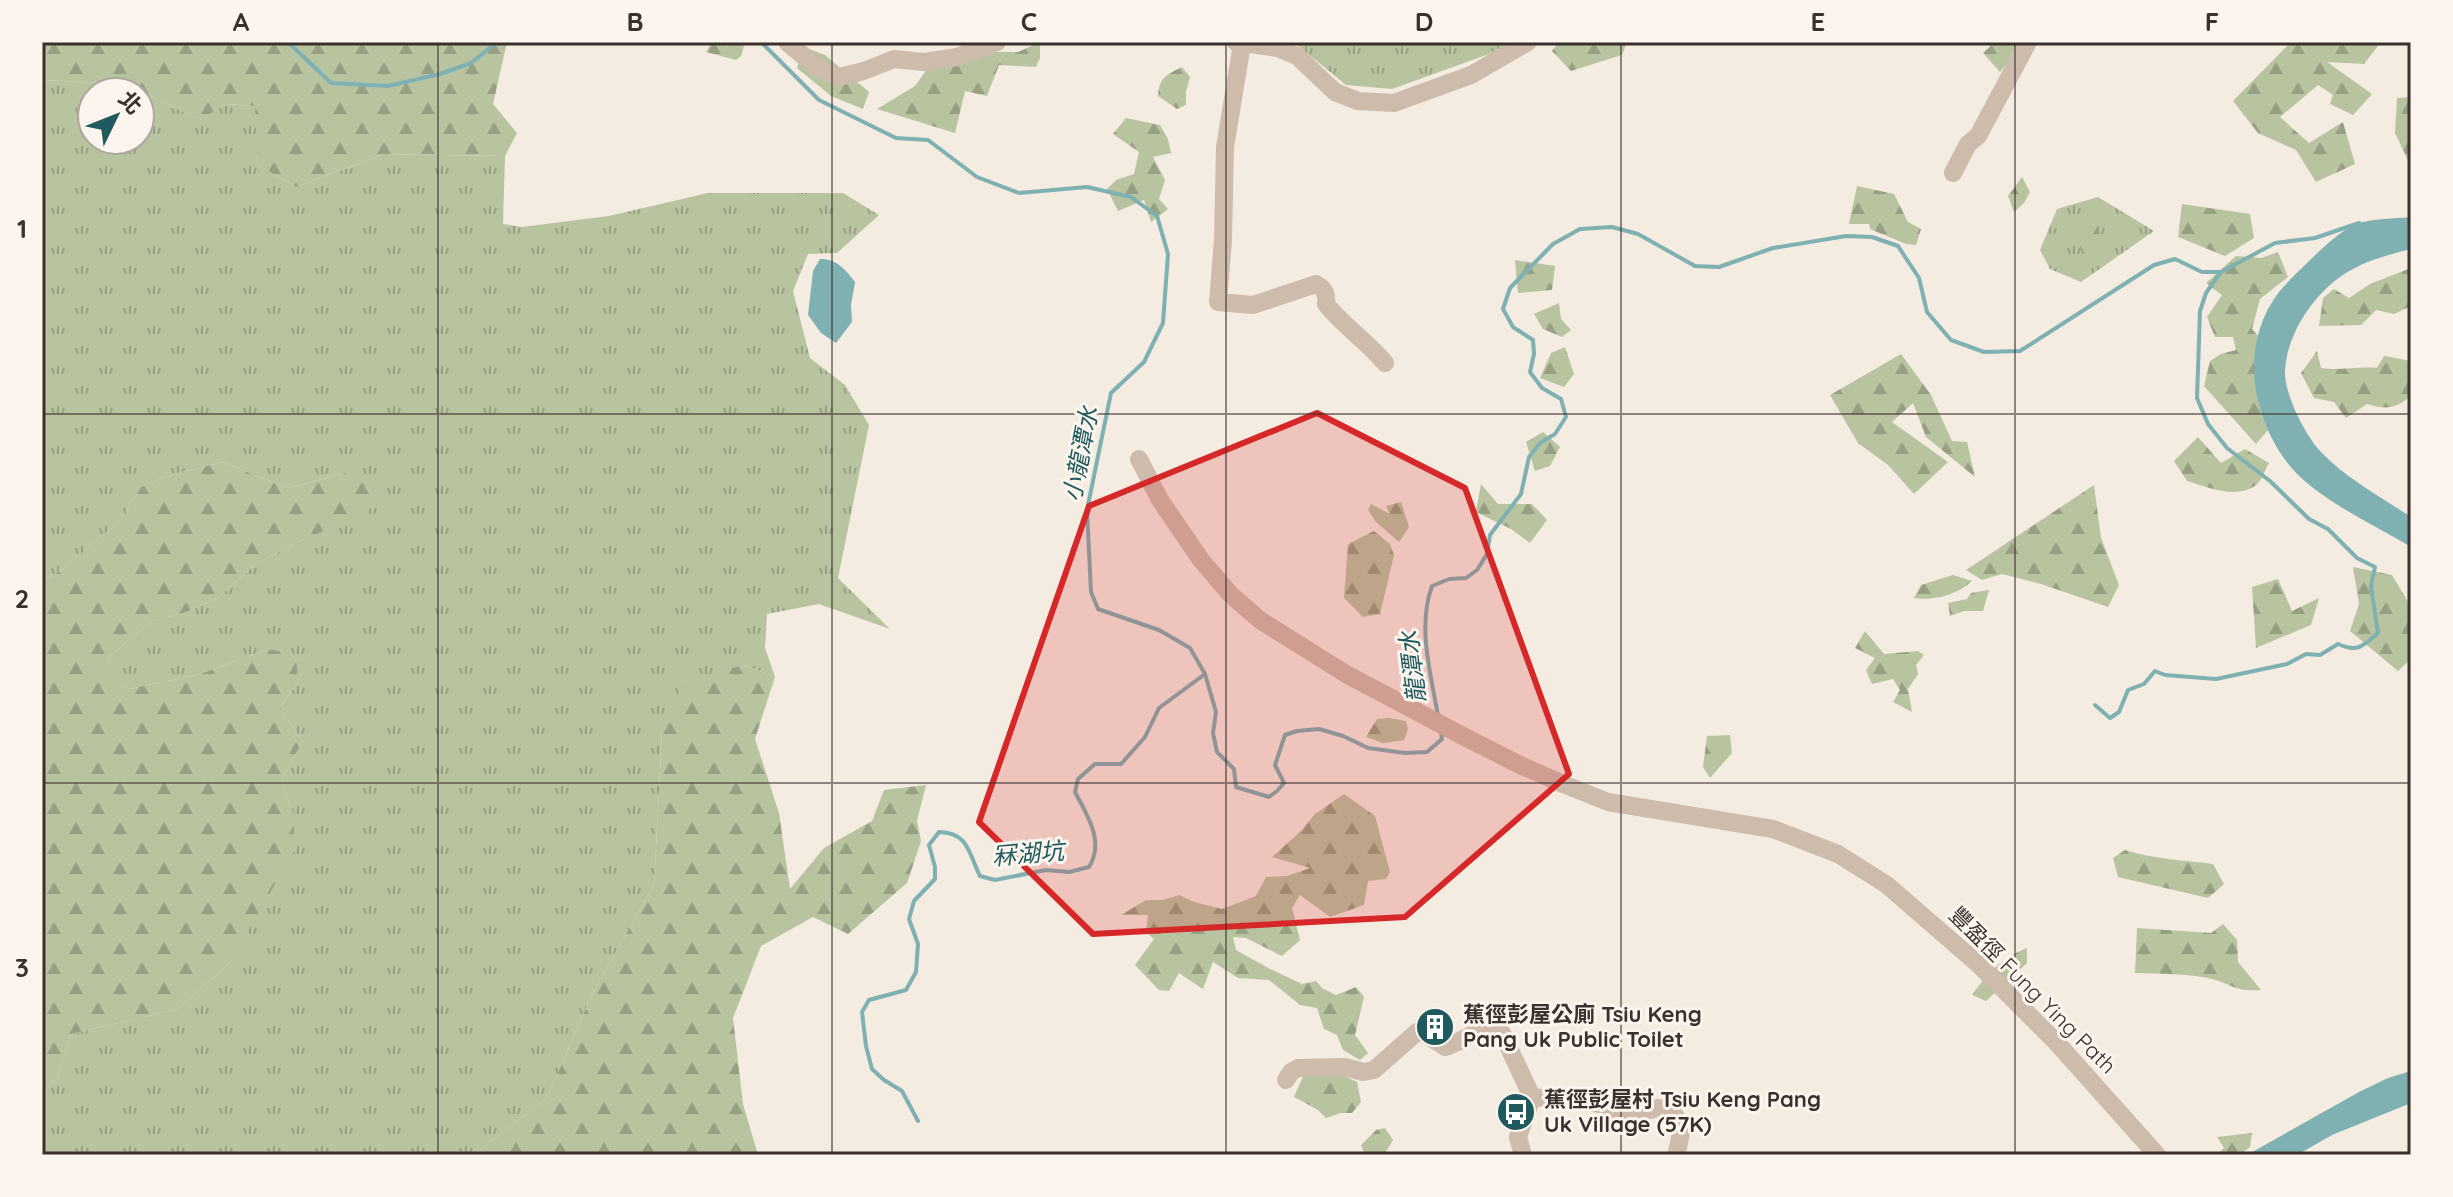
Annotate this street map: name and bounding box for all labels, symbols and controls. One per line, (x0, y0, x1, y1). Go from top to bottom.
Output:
text: A (233, 5, 250, 38)
text: B (626, 5, 644, 38)
text: C (1021, 5, 1037, 38)
text: D (1415, 5, 1433, 38)
text: E (1811, 5, 1825, 38)
text: F (2205, 5, 2219, 38)
north arrow (76, 76, 156, 156)
text: 北 (113, 85, 148, 120)
text: 1 (17, 212, 27, 245)
water label: 小龍潭水 (1056, 403, 1104, 504)
text: 2 (15, 582, 29, 615)
water label: 龍潭水 (1393, 629, 1431, 705)
water label: 冧湖坑 (991, 835, 1068, 871)
street label: 豐盈徑 Fung Ying Path (1944, 901, 2122, 1079)
text: 3 (15, 951, 29, 984)
place label: 蕉徑彭屋公廁 Tsiu Keng Pang Uk Public Toilet (1463, 1000, 1702, 1053)
building icon: 蕉徑彭屋公廁 Tsiu Keng Pang Uk Public Toilet (1414, 1006, 1456, 1048)
place label: 蕉徑彭屋村 Tsiu Keng Pang Uk Village (57K) (1544, 1085, 1821, 1138)
bus stop icon: 蕉徑彭屋村 Tsiu Keng Pang Uk Village (57K) (1495, 1091, 1537, 1133)

